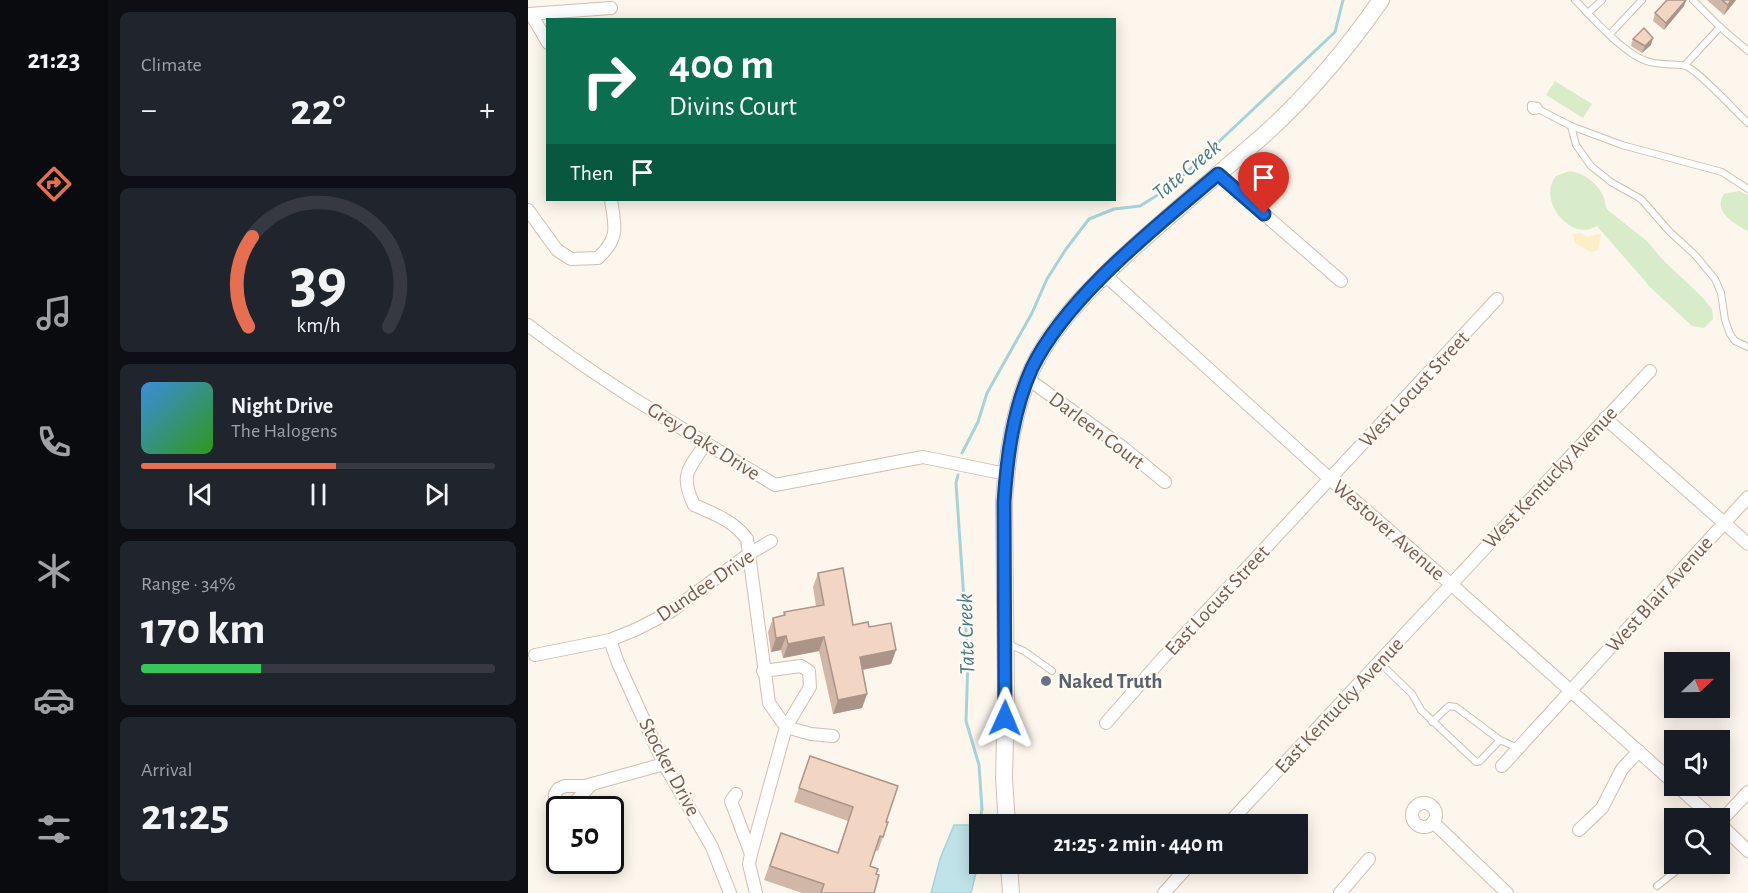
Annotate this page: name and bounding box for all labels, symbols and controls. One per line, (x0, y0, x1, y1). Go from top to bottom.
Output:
icon: right (570, 42, 648, 120)
text: 400 m (669, 44, 774, 86)
text: 21:23 (28, 46, 80, 73)
text: Climate (141, 55, 202, 75)
text: 22° (290, 88, 346, 133)
text: Divins Court (669, 93, 797, 120)
text: − (141, 94, 157, 127)
text: + (479, 94, 495, 127)
water label: Tate Creek (1148, 135, 1225, 204)
pin (1238, 152, 1289, 214)
icon: arrive (626, 156, 659, 189)
icon: arrive (1247, 161, 1280, 194)
text: Then (570, 162, 614, 184)
icon: directions (33, 163, 75, 205)
text: 39 (289, 251, 347, 313)
icon: music (33, 292, 75, 334)
text: km/h (296, 316, 340, 337)
street label: West Locust Street (1355, 327, 1474, 451)
street label: Darleen Court (1045, 388, 1149, 473)
text: Night Drive (231, 395, 333, 417)
street label: Grey Oaks Drive (644, 398, 764, 484)
street label: West Kentucky Avenue (1479, 402, 1621, 552)
icon: phone (33, 421, 75, 463)
text: The Halogens (231, 421, 337, 441)
street label: Westover Avenue (1328, 476, 1449, 585)
icon: previous (184, 478, 217, 511)
icon: pause (302, 478, 335, 511)
icon: next (420, 478, 453, 511)
street label: West Blair Avenue (1602, 532, 1717, 656)
street label: East Locust Street (1161, 541, 1274, 660)
street label: Dundee Drive (653, 545, 758, 626)
icon: climate (33, 550, 75, 592)
text: Range · 34% (141, 574, 236, 594)
water label: Tate Creek (954, 593, 978, 675)
text: 170 km (141, 607, 265, 652)
street label: East Kentucky Avenue (1271, 633, 1408, 777)
north arrow (1664, 652, 1730, 718)
map controls (1664, 652, 1730, 874)
place label: Naked Truth (1058, 671, 1163, 692)
marker: Naked Truth (1039, 674, 1053, 688)
icon: car (33, 679, 75, 721)
position arrow (973, 686, 1037, 750)
street label: Stocker Drive (635, 715, 704, 820)
button: sound (1664, 730, 1730, 796)
text: Arrival (141, 760, 192, 780)
text: 21:25 (141, 793, 229, 838)
speed limit sign: 50 (546, 796, 624, 874)
icon: filters (33, 808, 75, 850)
button: search (1664, 808, 1730, 874)
text: 21:25 · 2 min · 440 m (1053, 833, 1224, 855)

